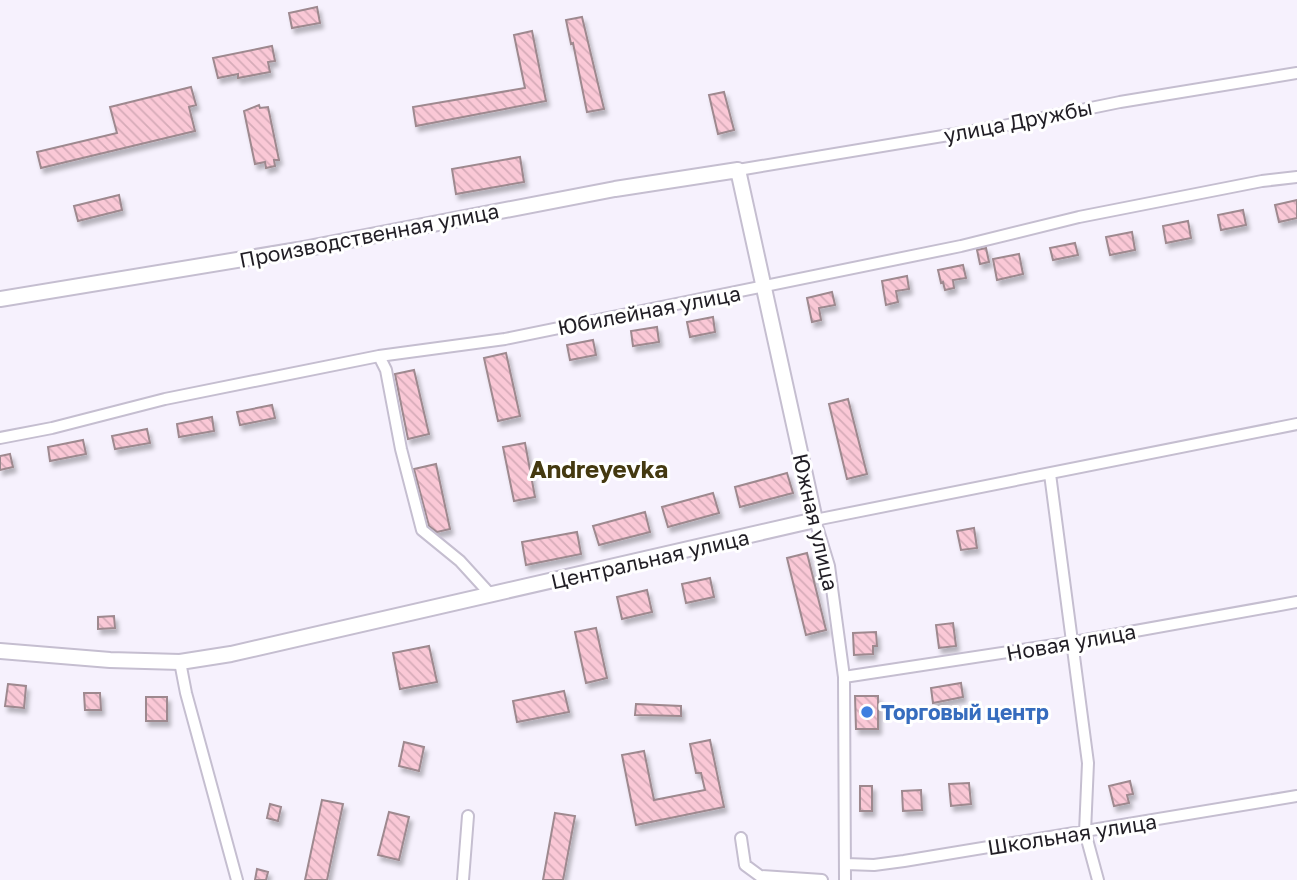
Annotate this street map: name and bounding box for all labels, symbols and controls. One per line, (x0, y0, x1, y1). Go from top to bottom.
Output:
street label: улица Дружбы (941, 94, 1095, 148)
street label: Производственная улица (237, 197, 501, 273)
street label: Юбилейная улица (555, 279, 743, 341)
street label: Южная улица (788, 451, 844, 593)
district label: Andreyevka (530, 454, 668, 483)
street label: Центральная улица (548, 524, 752, 594)
street label: Новая улица (1004, 618, 1138, 666)
place label: Торговый центр (881, 699, 1049, 725)
marker: Торговый центр (859, 704, 875, 720)
street label: Школьная улица (985, 808, 1159, 860)

